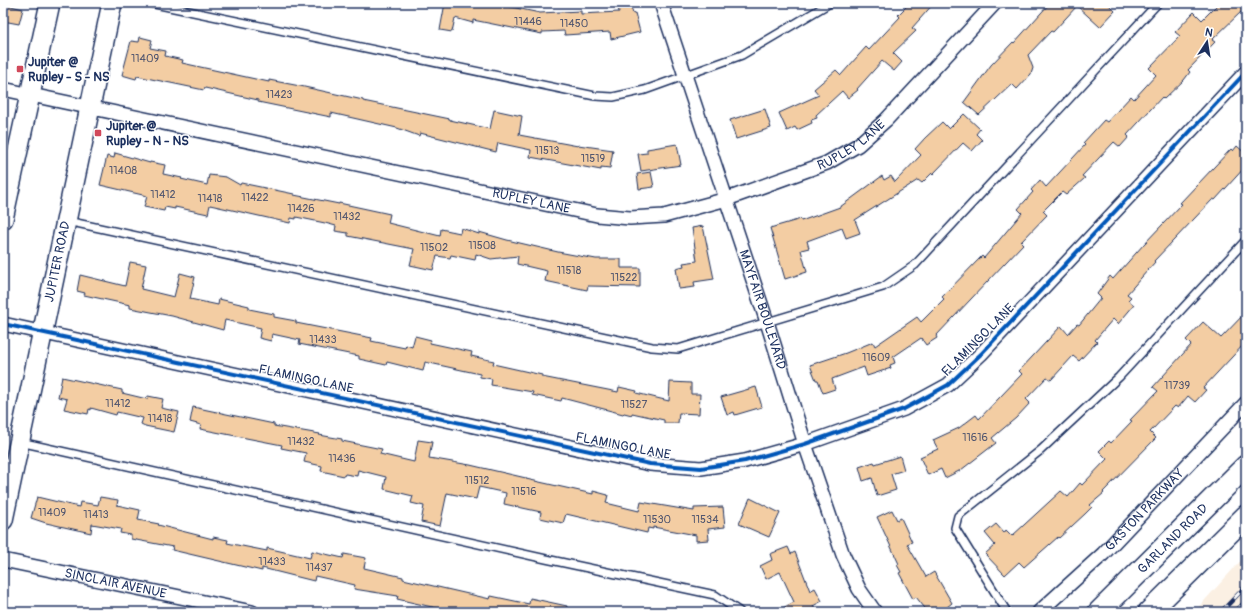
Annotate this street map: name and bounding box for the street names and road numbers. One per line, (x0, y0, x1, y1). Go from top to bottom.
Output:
street label: RUPLEY LANE (815, 116, 889, 174)
street label: RUPLEY LANE (491, 185, 572, 217)
street label: JUPITER ROAD (41, 220, 74, 304)
street label: MAYFAIR BOULEVARD (736, 248, 789, 371)
street label: FLAMINGO LANE (938, 300, 1018, 380)
street label: FLAMINGO LANE (257, 361, 355, 397)
street label: FLAMINGO LANE (574, 429, 672, 463)
street label: GASTON PARKWAY (1102, 465, 1188, 555)
street label: GARLAND ROAD (1134, 500, 1211, 577)
street label: SINCLAIR AVENUE (63, 565, 168, 602)

